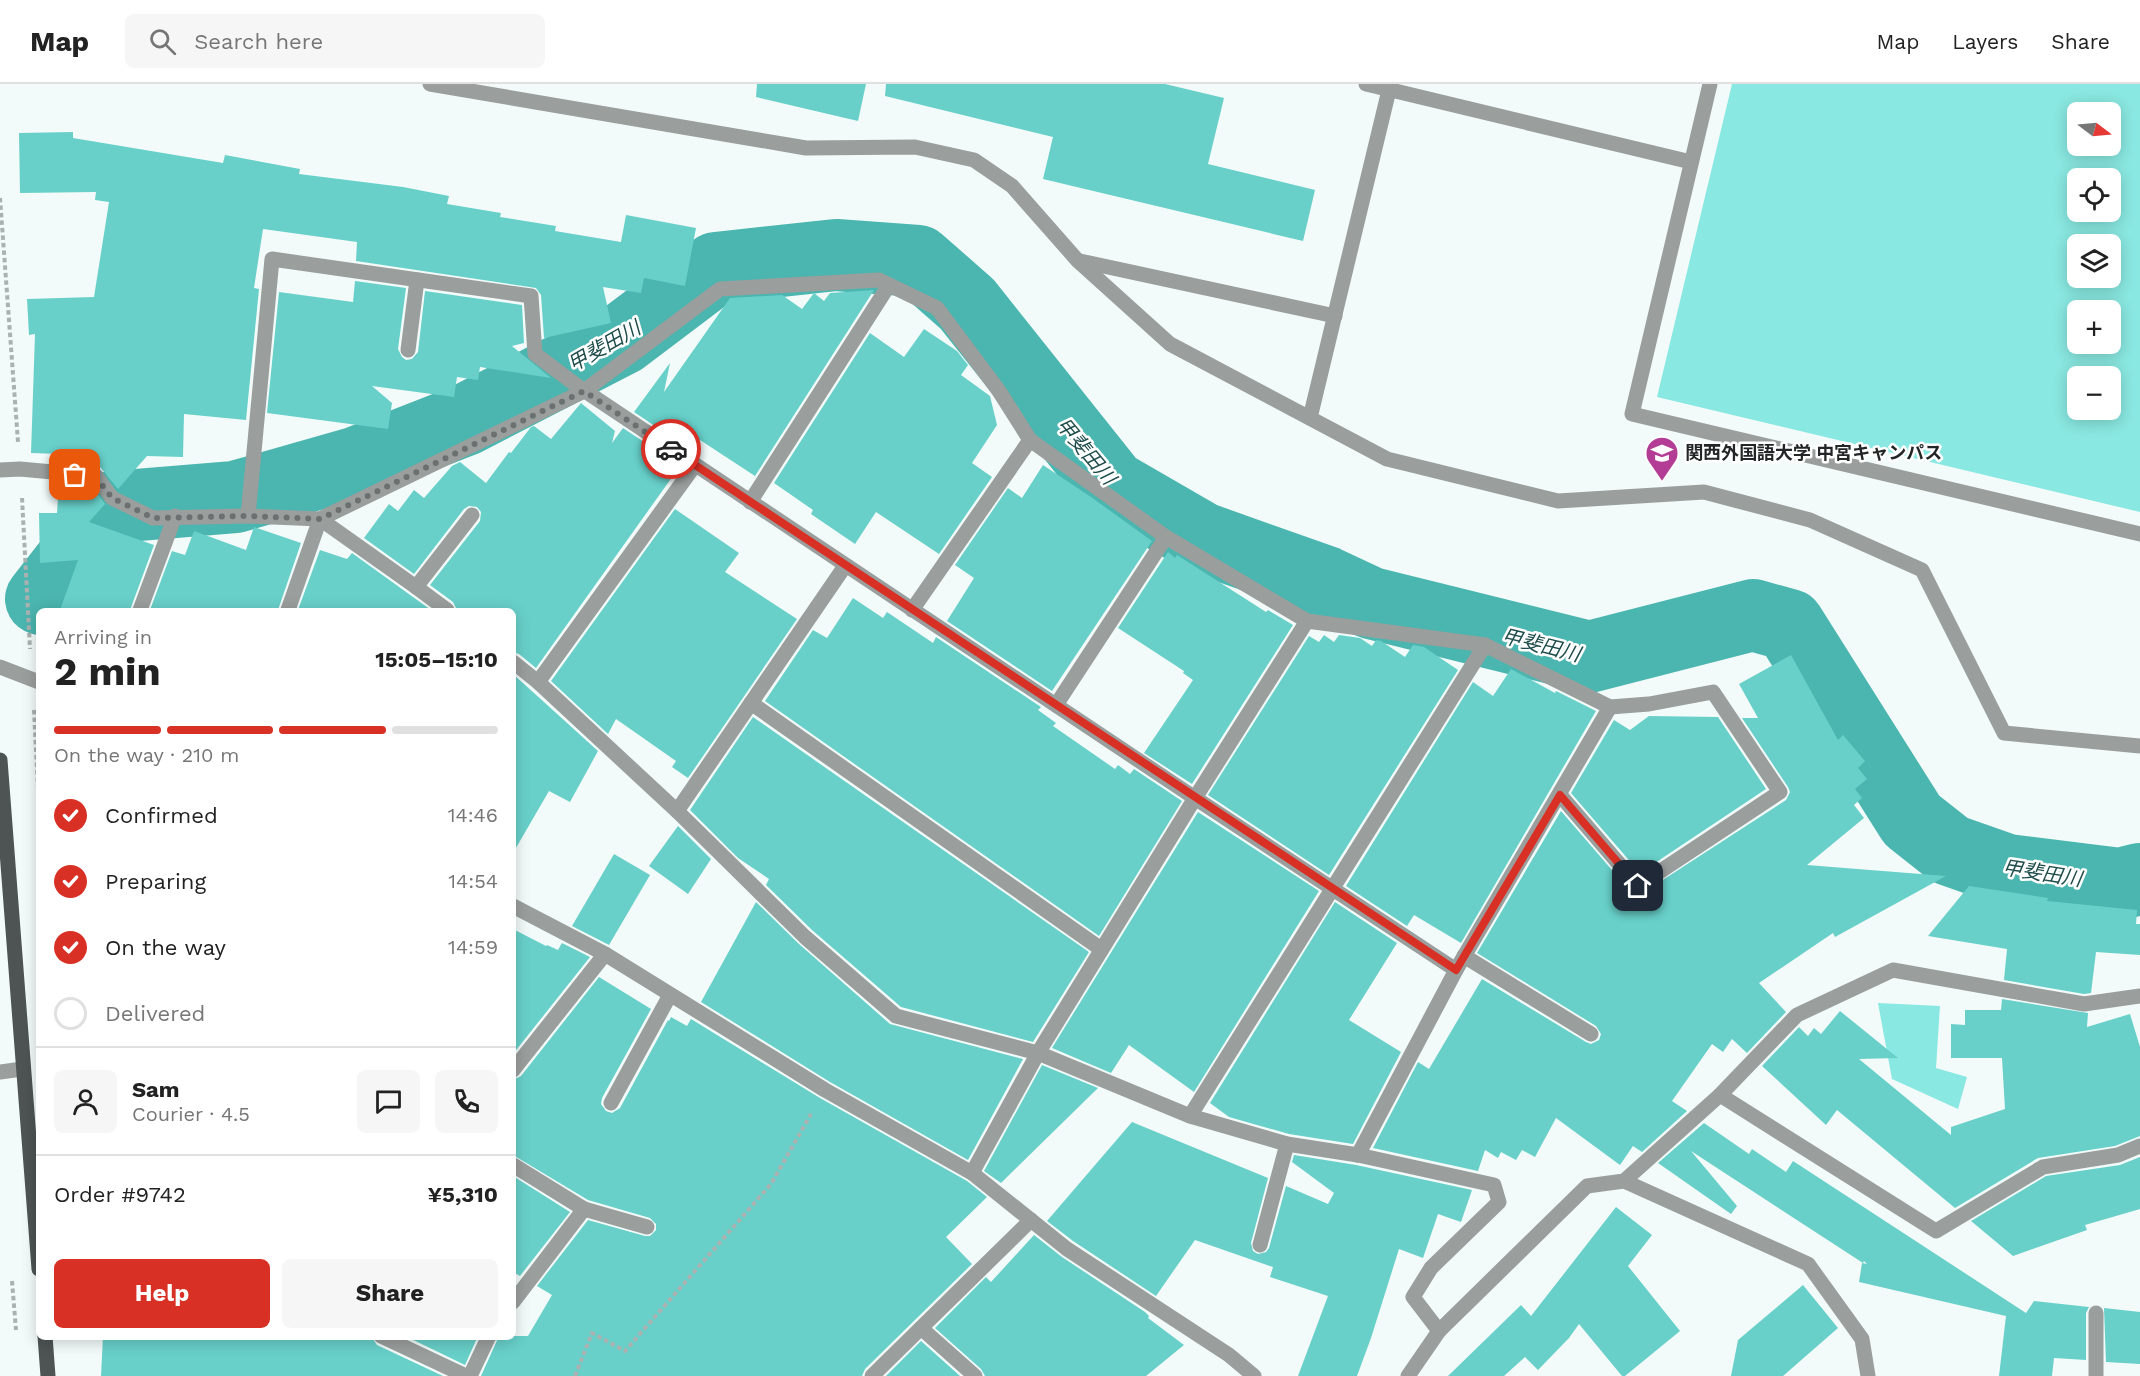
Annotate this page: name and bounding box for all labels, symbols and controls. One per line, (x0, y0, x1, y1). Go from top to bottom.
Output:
search box (125, 14, 545, 68)
text: Map (30, 25, 89, 58)
icon: search (146, 25, 179, 58)
text: Search here (194, 29, 323, 54)
text: Map (1876, 29, 1919, 54)
text: Layers (1952, 29, 2018, 54)
text: Share (2051, 29, 2110, 54)
north arrow (2067, 102, 2121, 156)
map controls (2067, 102, 2121, 420)
button: locate (2067, 168, 2121, 222)
button: layers (2067, 234, 2121, 288)
button: + (2067, 300, 2121, 354)
water label: 甲斐田川 (563, 315, 646, 376)
button: − (2067, 366, 2121, 420)
water label: 甲斐田川 (1051, 413, 1122, 491)
courier (641, 419, 701, 479)
icon: car (655, 433, 688, 466)
school or university icon: 関西外国語大学 中宮キャンパス (1644, 435, 1680, 482)
place label: 関西外国語大学 中宮キャンパス (1685, 442, 1942, 463)
pin (49, 449, 100, 500)
icon: bag (58, 458, 91, 491)
water label: 甲斐田川 (1499, 624, 1585, 667)
text: Arriving in (54, 625, 152, 649)
text: 15:05–15:10 (375, 647, 498, 672)
text: 2 min (54, 649, 161, 694)
text: On the way · 210 m (54, 743, 239, 767)
icon: check (54, 799, 87, 832)
text: Confirmed (105, 803, 218, 828)
text: 14:46 (448, 803, 498, 827)
water label: 甲斐田川 (2001, 855, 2085, 891)
pin (1612, 860, 1663, 911)
icon: check (54, 865, 87, 898)
text: Preparing (105, 869, 206, 894)
text: 14:54 (448, 869, 498, 893)
icon: home (1621, 869, 1654, 902)
icon: check (54, 931, 87, 964)
text: On the way (105, 935, 226, 960)
text: 14:59 (448, 935, 498, 959)
text: Delivered (105, 1001, 205, 1026)
button: person (54, 1070, 117, 1133)
button: chat (357, 1070, 420, 1133)
button: phone (435, 1070, 498, 1133)
text: Sam (132, 1077, 180, 1102)
text: Courier · 4.5 (132, 1102, 250, 1126)
text: Order #9742 (54, 1182, 186, 1207)
text: ¥5,310 (427, 1182, 498, 1207)
button: Help (54, 1259, 270, 1328)
button: Share (282, 1259, 498, 1328)

